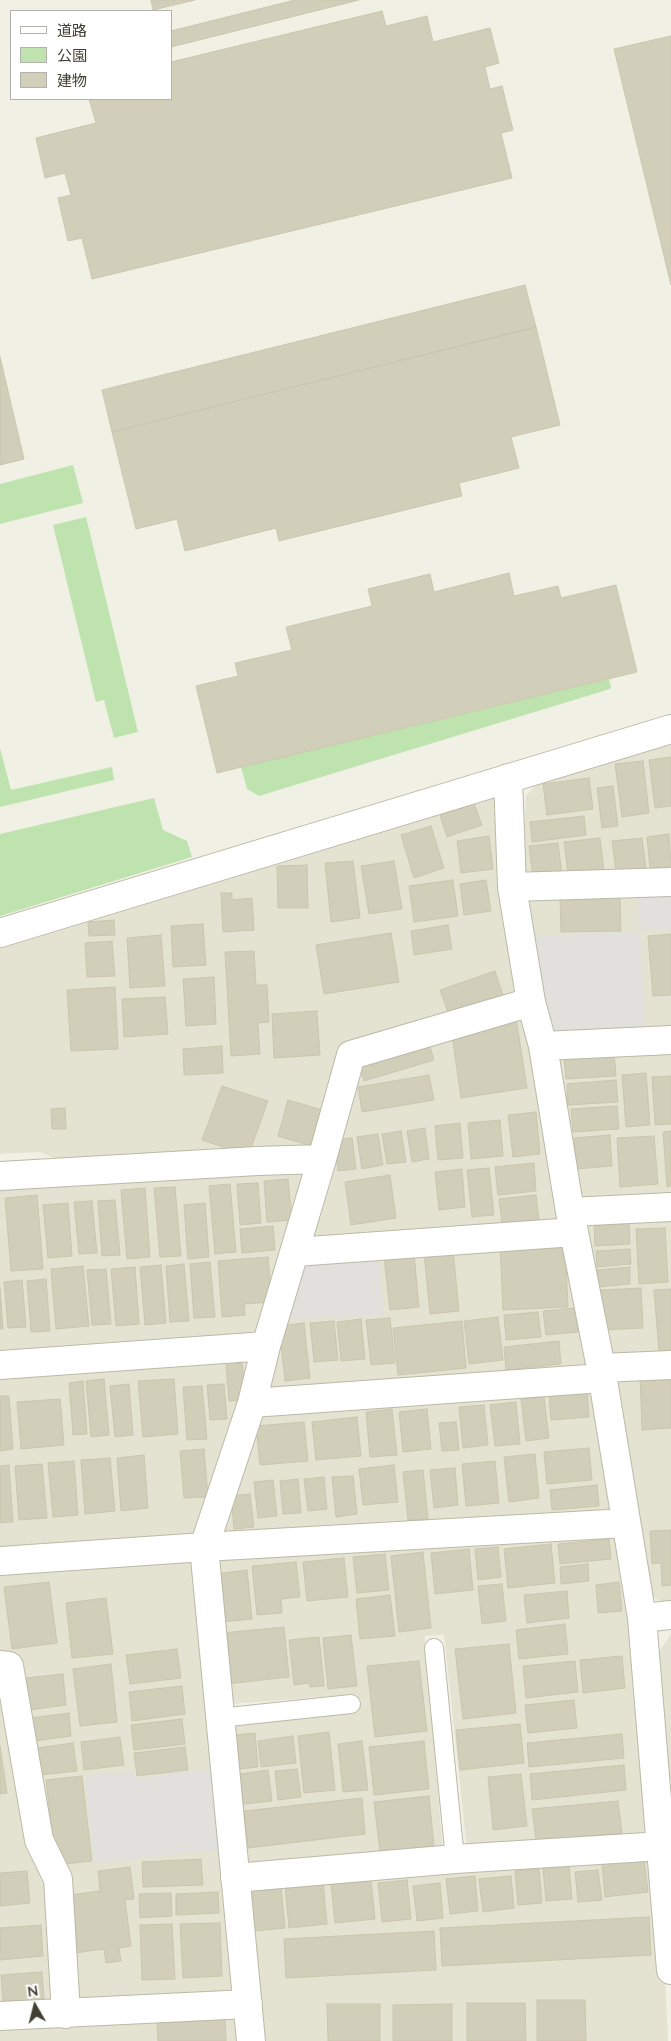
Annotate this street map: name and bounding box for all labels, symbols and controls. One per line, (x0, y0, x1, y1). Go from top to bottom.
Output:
legend (10, 10, 172, 100)
text: 道路 (57, 21, 87, 39)
text: 公園 (57, 46, 87, 64)
text: 建物 (57, 71, 87, 89)
north arrow (10, 1981, 60, 2031)
text: N (26, 1981, 39, 2000)

